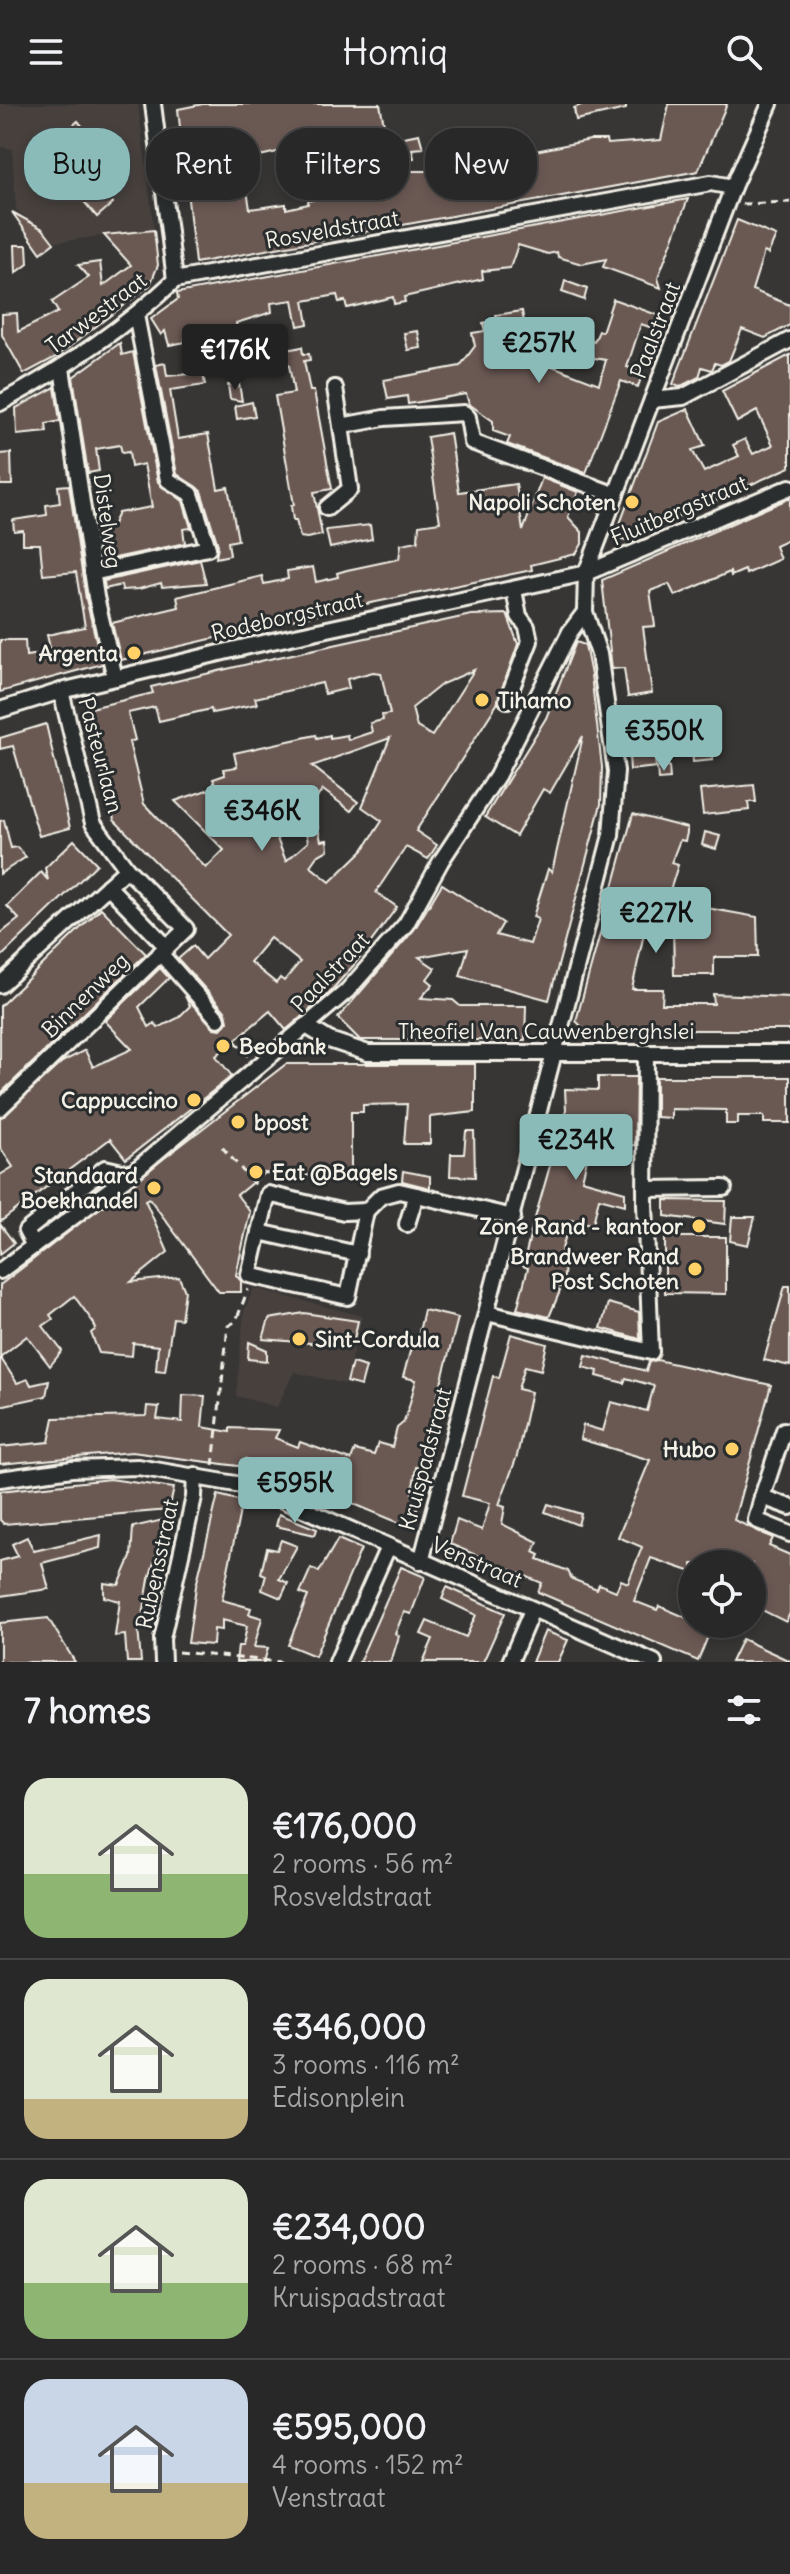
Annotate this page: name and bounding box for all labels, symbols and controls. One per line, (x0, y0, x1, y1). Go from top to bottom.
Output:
icon: menu (24, 30, 68, 74)
text: Homiq (342, 30, 448, 75)
icon: search (722, 30, 766, 74)
chip: Buy (24, 128, 130, 200)
chip: Rent (146, 128, 260, 200)
chip: Filters (276, 128, 409, 200)
chip: New (425, 128, 537, 200)
street label: Rosveldstraat (263, 203, 401, 255)
street label: Tarwestraat (40, 266, 152, 360)
street label: Paalstraat (624, 278, 686, 382)
pin: €257K (483, 317, 595, 385)
pin: €176K (179, 324, 291, 392)
text: €257K (502, 326, 576, 359)
text: €176K (200, 333, 270, 366)
street label: Fluitbergstraat (606, 469, 752, 551)
street label: Distelweg (87, 472, 129, 570)
place label: Napoli Schoten (468, 488, 616, 516)
marker: Napoli Schoten (623, 493, 641, 511)
street label: Rodeborgstraat (208, 585, 366, 647)
place label: Argenta (38, 639, 118, 667)
marker: Argenta (125, 644, 143, 662)
place label: Tihamo (498, 686, 571, 714)
marker: Tihamo (473, 691, 491, 709)
street label: Pasteurlaan (72, 694, 130, 816)
pin: €350K (608, 705, 720, 773)
text: €350K (624, 714, 704, 747)
pin: €346K (206, 785, 318, 853)
text: €346K (223, 794, 301, 827)
pin: €227K (600, 887, 712, 955)
text: €227K (619, 896, 693, 929)
street label: Paalstraat (285, 926, 375, 1018)
street label: Binnenweg (35, 946, 135, 1044)
street label: Theofiel Van Cauwenberghslei (398, 1017, 694, 1045)
place label: Beobank (239, 1032, 326, 1060)
marker: Beobank (214, 1037, 232, 1055)
place label: Cappuccino (61, 1086, 178, 1114)
marker: Cappuccino (185, 1091, 203, 1109)
place label: bpost (254, 1108, 309, 1136)
marker: bpost (229, 1113, 247, 1131)
pin: €234K (520, 1114, 632, 1182)
text: €234K (538, 1123, 614, 1156)
place label: Eat @Bagels (272, 1158, 398, 1186)
place label: Standaard Boekhandel (21, 1161, 138, 1214)
marker: Eat @Bagels (247, 1163, 265, 1181)
marker: Standaard Boekhandel (145, 1179, 163, 1197)
place label: Zone Rand - kantoor (480, 1212, 684, 1240)
marker: Zone Rand - kantoor (690, 1217, 708, 1235)
place label: Brandweer Rand Post Schoten (510, 1242, 679, 1295)
marker: Brandweer Rand Post Schoten (686, 1260, 704, 1278)
place label: Sint-Cordula (315, 1325, 440, 1353)
marker: Sint-Cordula (290, 1330, 308, 1348)
street label: Kruispadstraat (392, 1384, 458, 1534)
place label: Hubo (663, 1435, 716, 1463)
marker: Hubo (723, 1440, 741, 1458)
pin: €595K (239, 1457, 351, 1525)
text: €595K (256, 1466, 334, 1499)
street label: Rubensstraat (130, 1496, 184, 1632)
street label: Venstraat (427, 1530, 527, 1594)
map controls (678, 1550, 766, 1638)
button: locate (678, 1550, 766, 1638)
icon: filters (722, 1688, 766, 1732)
text: 7 homes (24, 1689, 151, 1732)
text: €176,000 (272, 1804, 417, 1847)
icon: home (88, 1810, 184, 1906)
text: 2 rooms · 56 m² (272, 1847, 453, 1880)
text: Rosveldstraat (272, 1880, 432, 1913)
text: €346,000 (272, 2005, 427, 2048)
icon: home (88, 2011, 184, 2107)
text: 3 rooms · 116 m² (272, 2048, 460, 2081)
text: Edisonplein (272, 2081, 405, 2114)
text: €234,000 (272, 2205, 426, 2248)
icon: home (88, 2211, 184, 2307)
text: 2 rooms · 68 m² (272, 2248, 454, 2281)
text: Kruispadstraat (272, 2281, 446, 2314)
text: €595,000 (272, 2405, 427, 2448)
icon: home (88, 2411, 184, 2507)
text: 4 rooms · 152 m² (272, 2448, 464, 2481)
text: Venstraat (272, 2481, 386, 2514)

